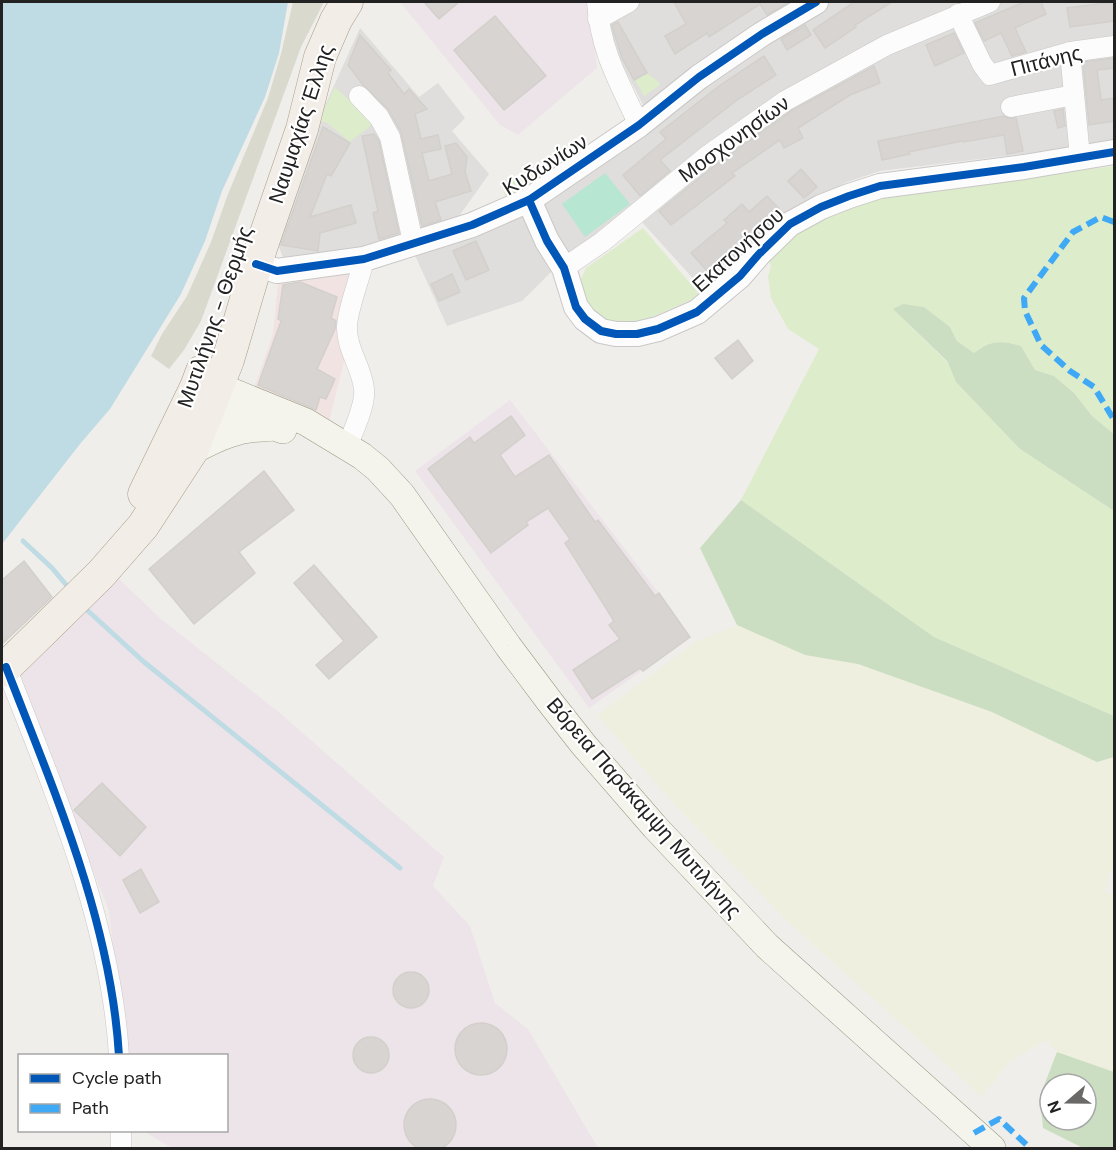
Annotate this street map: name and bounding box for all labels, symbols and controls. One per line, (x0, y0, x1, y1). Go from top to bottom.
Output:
street label: Πιτάνης (1008, 39, 1084, 83)
street label: Ναυμαχίας Έλλης (262, 41, 340, 207)
street label: Μοσχονησίων (673, 89, 795, 189)
street label: Κυδωνίων (497, 128, 593, 202)
street label: Εκατονήσου (686, 201, 790, 299)
street label: Μυτιλήνης - Θερμής (171, 222, 259, 412)
street label: Βόρεια Παράκαμψη Μυτιλήνης (540, 692, 748, 924)
legend (18, 1054, 228, 1132)
text: Cycle path (72, 1066, 162, 1090)
north arrow (1038, 1072, 1098, 1132)
text: Path (72, 1096, 109, 1120)
text: N (1043, 1098, 1066, 1116)

